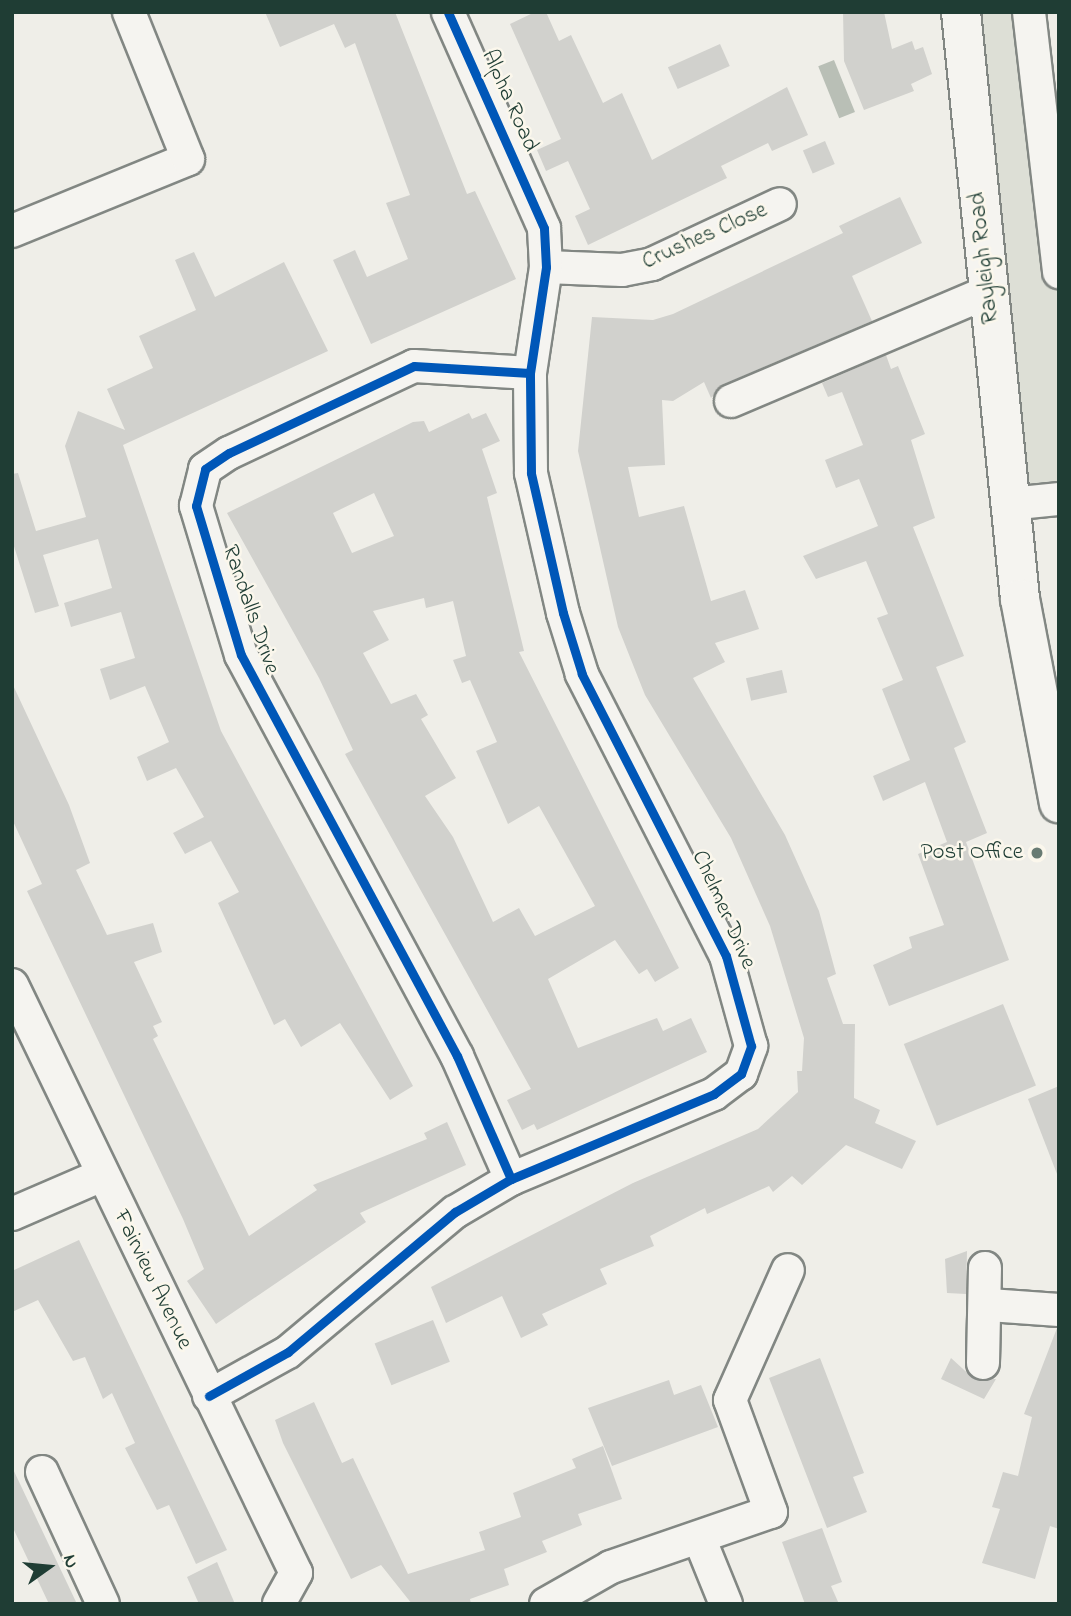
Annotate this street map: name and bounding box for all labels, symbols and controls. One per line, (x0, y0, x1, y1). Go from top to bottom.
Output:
street label: Alpha Road (474, 46, 544, 156)
street label: Rayleigh Road (964, 191, 1006, 325)
street label: Crushes Close (638, 197, 772, 277)
street label: Randalls Drive (215, 542, 285, 678)
place label: Post Office (921, 839, 1023, 867)
marker: Post Office (1029, 845, 1045, 861)
street label: Chelmer Drive (685, 846, 761, 974)
street label: Fairview Avenue (106, 1206, 198, 1354)
north arrow (14, 1532, 84, 1602)
text: N (55, 1552, 84, 1571)

